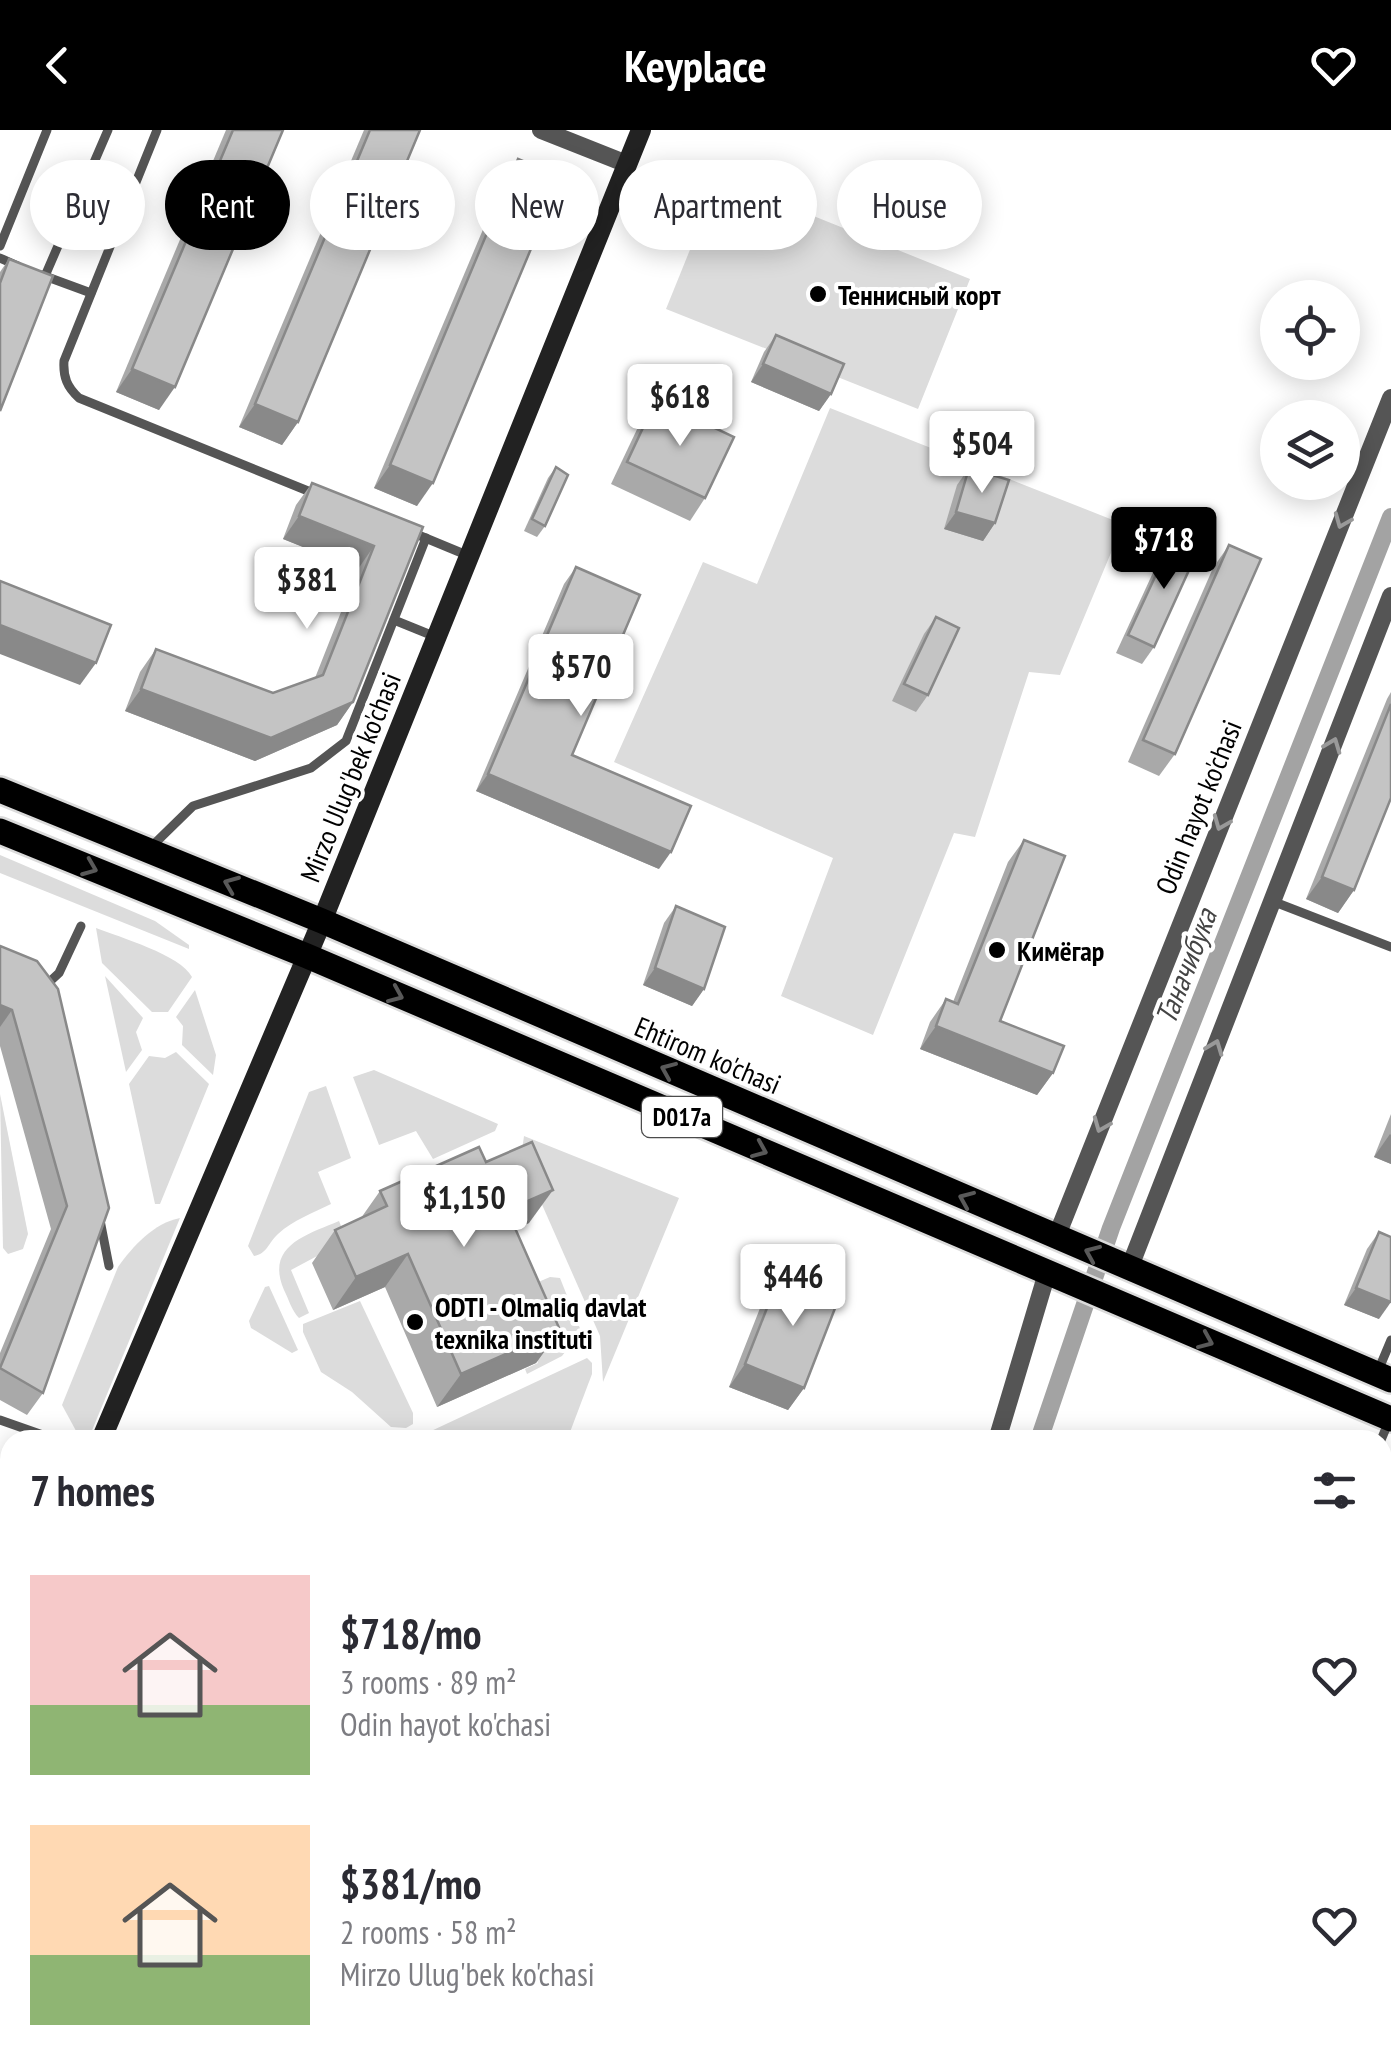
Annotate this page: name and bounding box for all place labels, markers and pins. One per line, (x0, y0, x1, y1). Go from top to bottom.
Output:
place label: Теннисный корт (838, 276, 1001, 313)
marker: Теннисный корт (807, 283, 829, 305)
pin: $618 (621, 364, 739, 449)
pin: $504 (923, 411, 1041, 496)
pin: $718 (1105, 507, 1223, 592)
pin: $381 (248, 547, 366, 632)
pin: $570 (522, 634, 640, 719)
place label: Кимёгар (1017, 932, 1104, 969)
marker: Кимёгар (986, 939, 1008, 961)
pin: $1,150 (383, 1165, 545, 1250)
pin: $446 (734, 1244, 852, 1329)
place label: ODTI - Olmaliq davlat texnika instituti (435, 1288, 646, 1357)
marker: ODTI - Olmaliq davlat texnika instituti (404, 1311, 426, 1333)

